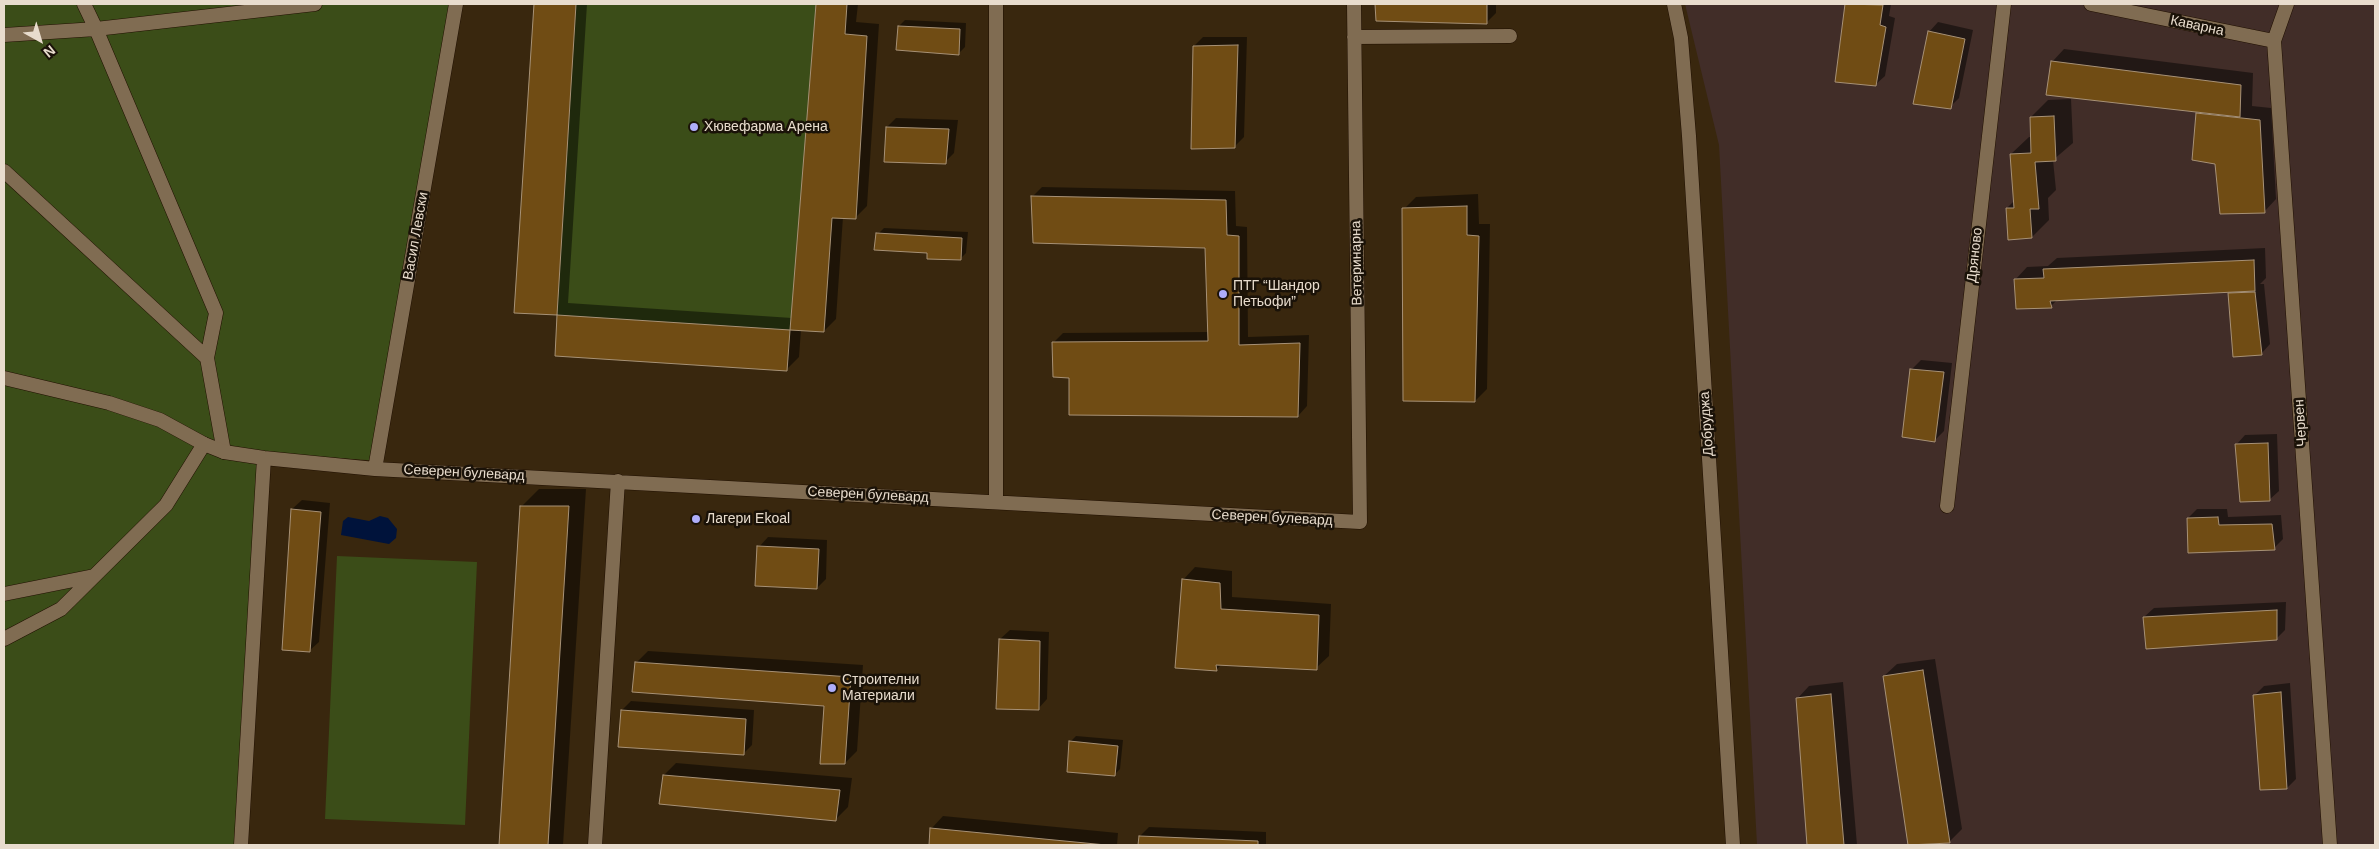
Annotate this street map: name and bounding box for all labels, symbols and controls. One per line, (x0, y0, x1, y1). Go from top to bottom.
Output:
street label: Каварна (2169, 12, 2225, 40)
north arrow (15, 15, 65, 65)
text: N (40, 42, 58, 61)
place label: Хювефарма Арена (704, 119, 828, 135)
marker: Хювефарма Арена (688, 121, 700, 133)
street label: Васил Левски (400, 191, 432, 281)
street label: Ветеринарна (1348, 220, 1366, 306)
street label: Дряново (1964, 227, 1986, 283)
place label: ПТГ “Шандор Петьофи” (1233, 278, 1320, 310)
marker: ПТГ “Шандор Петьофи” (1217, 288, 1229, 300)
street label: Добруджа (1696, 391, 1718, 457)
street label: Червен (2291, 399, 2311, 447)
street label: Северен булевард (403, 461, 525, 485)
street label: Северен булевард (807, 483, 929, 507)
street label: Северен булевард (1211, 506, 1333, 530)
place label: Лагери Ekoal (706, 511, 790, 527)
marker: Лагери Ekoal (690, 513, 702, 525)
place label: Строителни Материали (842, 672, 919, 704)
marker: Строителни Материали (826, 682, 838, 694)

